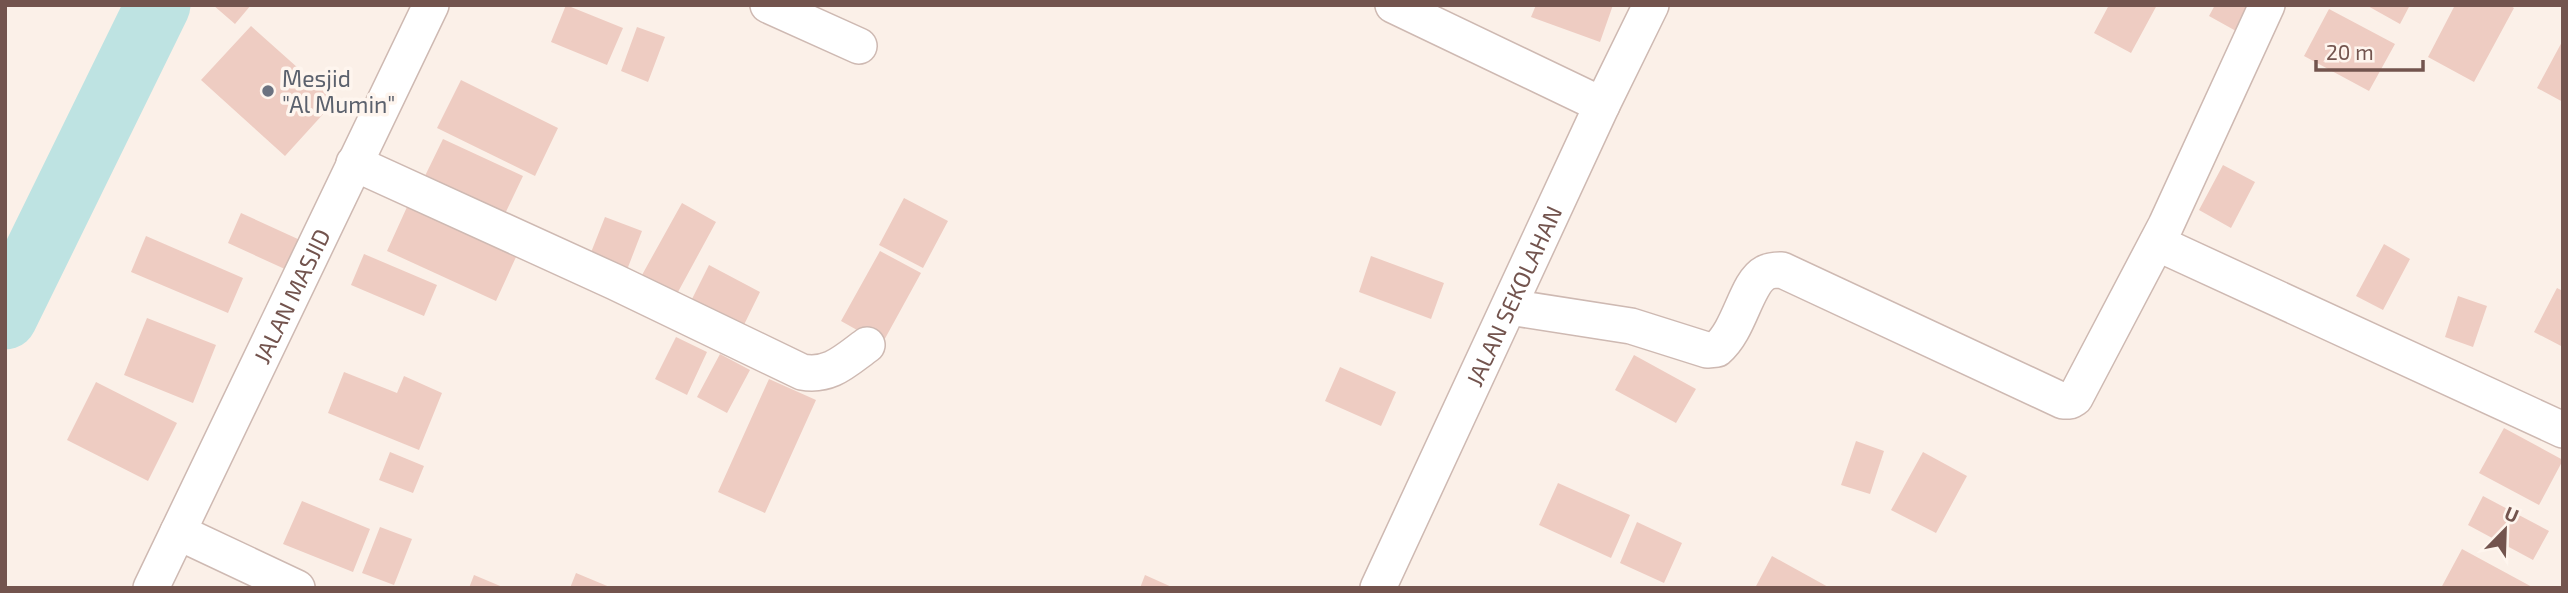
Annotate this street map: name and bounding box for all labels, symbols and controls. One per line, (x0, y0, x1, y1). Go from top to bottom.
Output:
scale bar (2316, 28, 2423, 72)
text: 20 m (2326, 39, 2374, 64)
place label: Mesjid "Al Mumin" (282, 64, 395, 118)
marker: Mesjid "Al Mumin" (260, 83, 276, 99)
street label: JALAN SEKOLAHAN (1460, 201, 1567, 391)
street label: JALAN MASJID (247, 224, 336, 368)
north arrow (2470, 495, 2540, 565)
text: U (2501, 501, 2522, 527)

